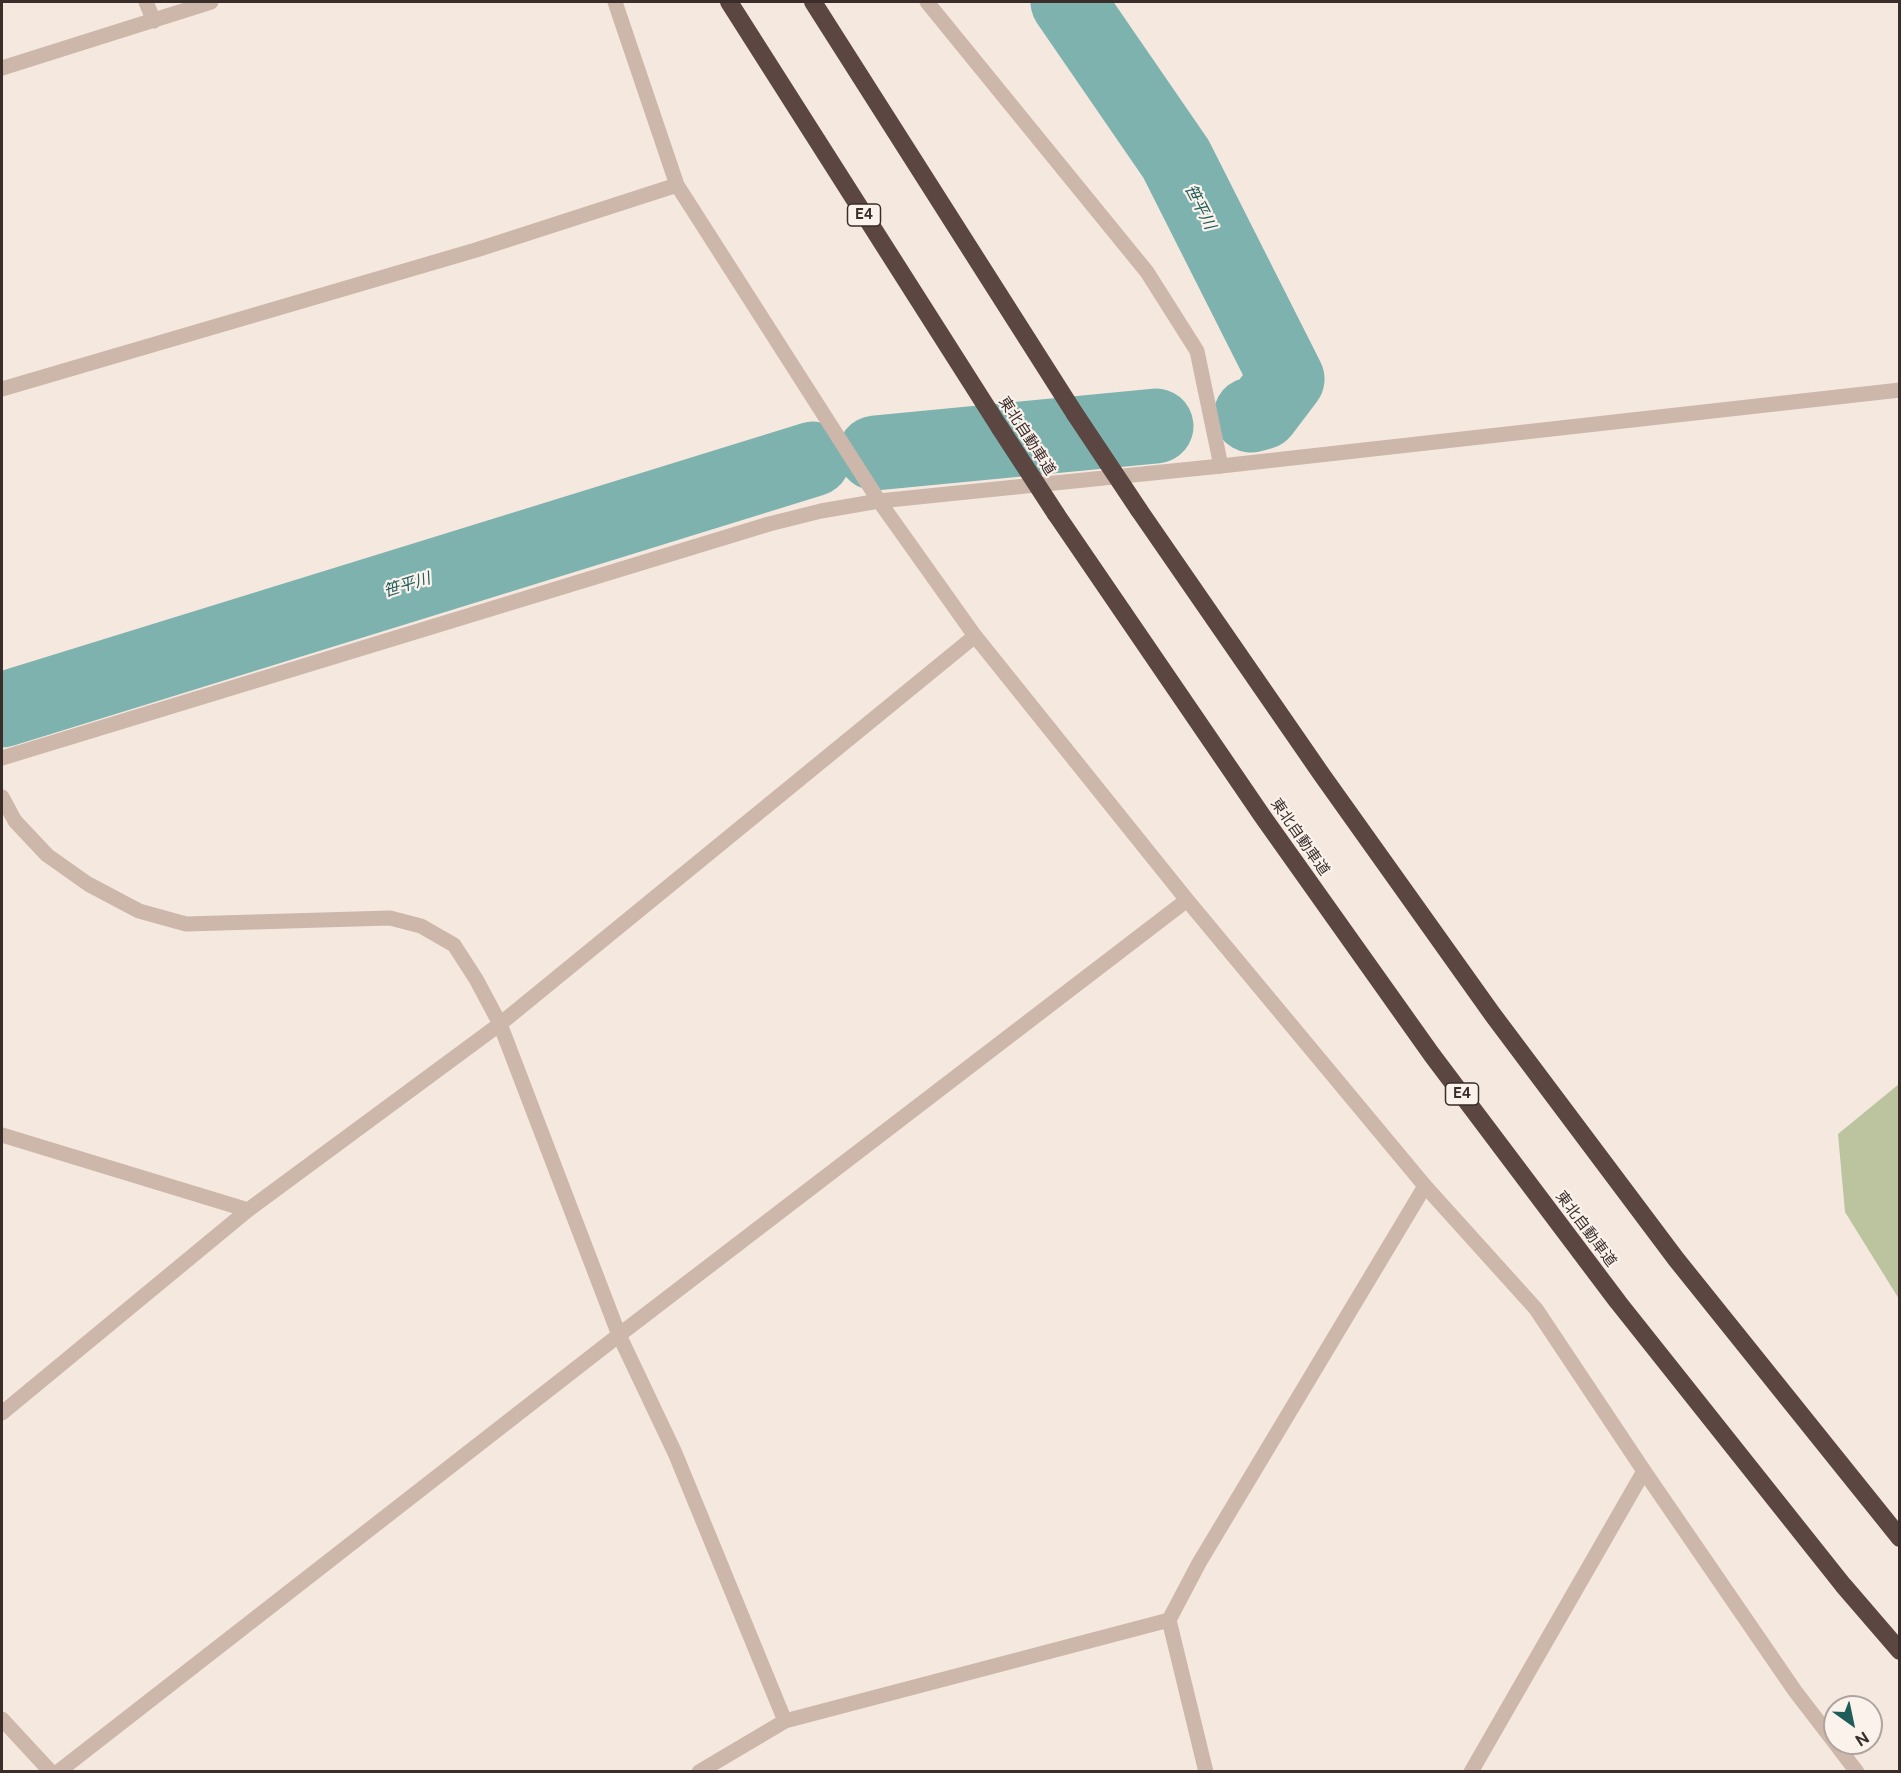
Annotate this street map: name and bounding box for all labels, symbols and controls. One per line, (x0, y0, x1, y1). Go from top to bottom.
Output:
water label: 笹平川 (1181, 181, 1219, 233)
road number: E4 (848, 204, 880, 226)
street label: 東北自動車道 (995, 393, 1059, 479)
water label: 笹平川 (381, 569, 433, 601)
street label: 東北自動車道 (1267, 795, 1333, 879)
road number: E4 (1446, 1083, 1478, 1105)
street label: 東北自動車道 (1552, 1188, 1620, 1270)
north arrow (1823, 1695, 1883, 1755)
text: N (1852, 1727, 1872, 1750)

